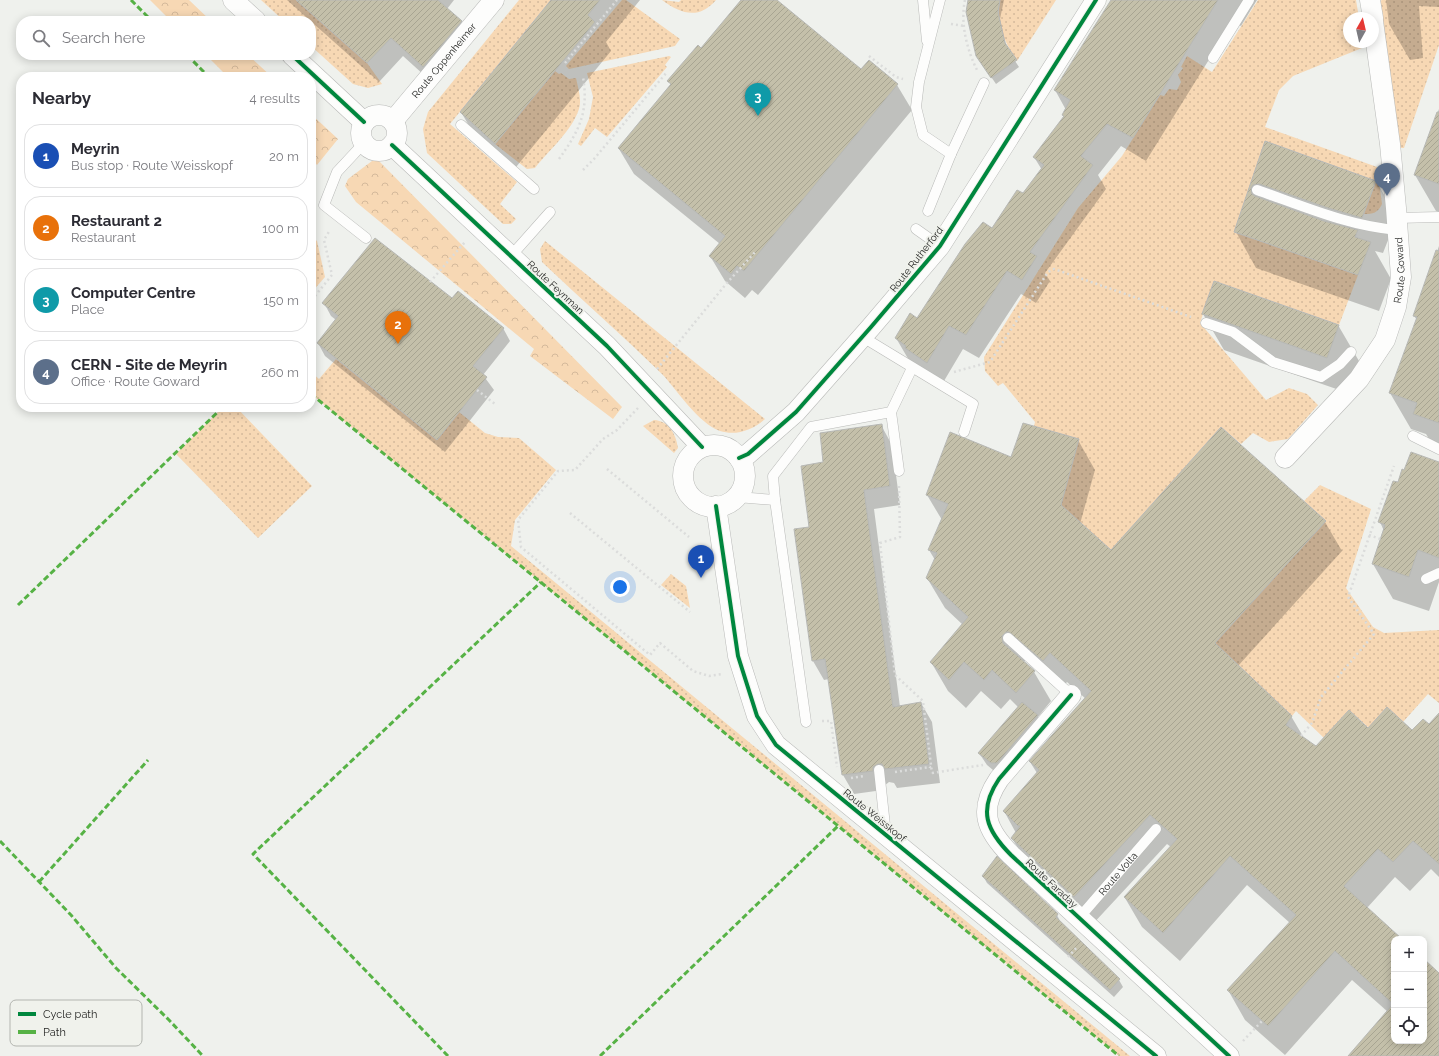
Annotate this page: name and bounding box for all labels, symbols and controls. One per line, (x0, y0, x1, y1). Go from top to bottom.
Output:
north arrow (1343, 12, 1379, 48)
search box (16, 16, 316, 60)
street label: Route Oppenheimer (410, 21, 479, 100)
icon: search (30, 27, 52, 49)
text: Search here (62, 29, 145, 47)
pin: 3 (745, 83, 771, 116)
text: Nearby (32, 88, 91, 108)
text: 4 results (249, 91, 300, 106)
text: Meyrin (71, 140, 120, 158)
text: 1 (43, 149, 49, 164)
text: 20 m (269, 149, 299, 164)
text: Bus stop · Route Weisskopf (71, 158, 233, 173)
pin: 4 (1374, 163, 1400, 196)
text: Restaurant 2 (71, 212, 162, 230)
text: 2 (42, 221, 50, 236)
text: 100 m (262, 221, 299, 236)
street label: Route Rutherford (888, 225, 945, 294)
text: Restaurant (71, 230, 136, 245)
street label: Route Goward (1392, 237, 1407, 304)
street label: Route Feynman (525, 258, 586, 316)
text: Computer Centre (71, 284, 196, 302)
text: 3 (42, 293, 50, 308)
text: 150 m (263, 293, 299, 308)
text: Place (71, 302, 104, 317)
pin: 2 (385, 311, 411, 344)
text: CERN - Site de Meyrin (71, 356, 227, 374)
text: 4 (42, 365, 50, 380)
text: 260 m (261, 365, 299, 380)
text: Office · Route Goward (71, 374, 200, 389)
pin: 1 (688, 545, 714, 578)
your location (610, 577, 630, 597)
street label: Route Weisskopf (841, 787, 909, 844)
street label: Route Volta (1096, 850, 1140, 897)
street label: Route Faraday (1024, 857, 1080, 910)
map controls (1391, 936, 1427, 1044)
button: + (1391, 936, 1427, 972)
button: − (1391, 972, 1427, 1008)
legend (10, 1000, 142, 1046)
text: Cycle path (43, 1008, 97, 1021)
button: locate (1391, 1008, 1427, 1044)
text: Path (43, 1026, 66, 1039)

